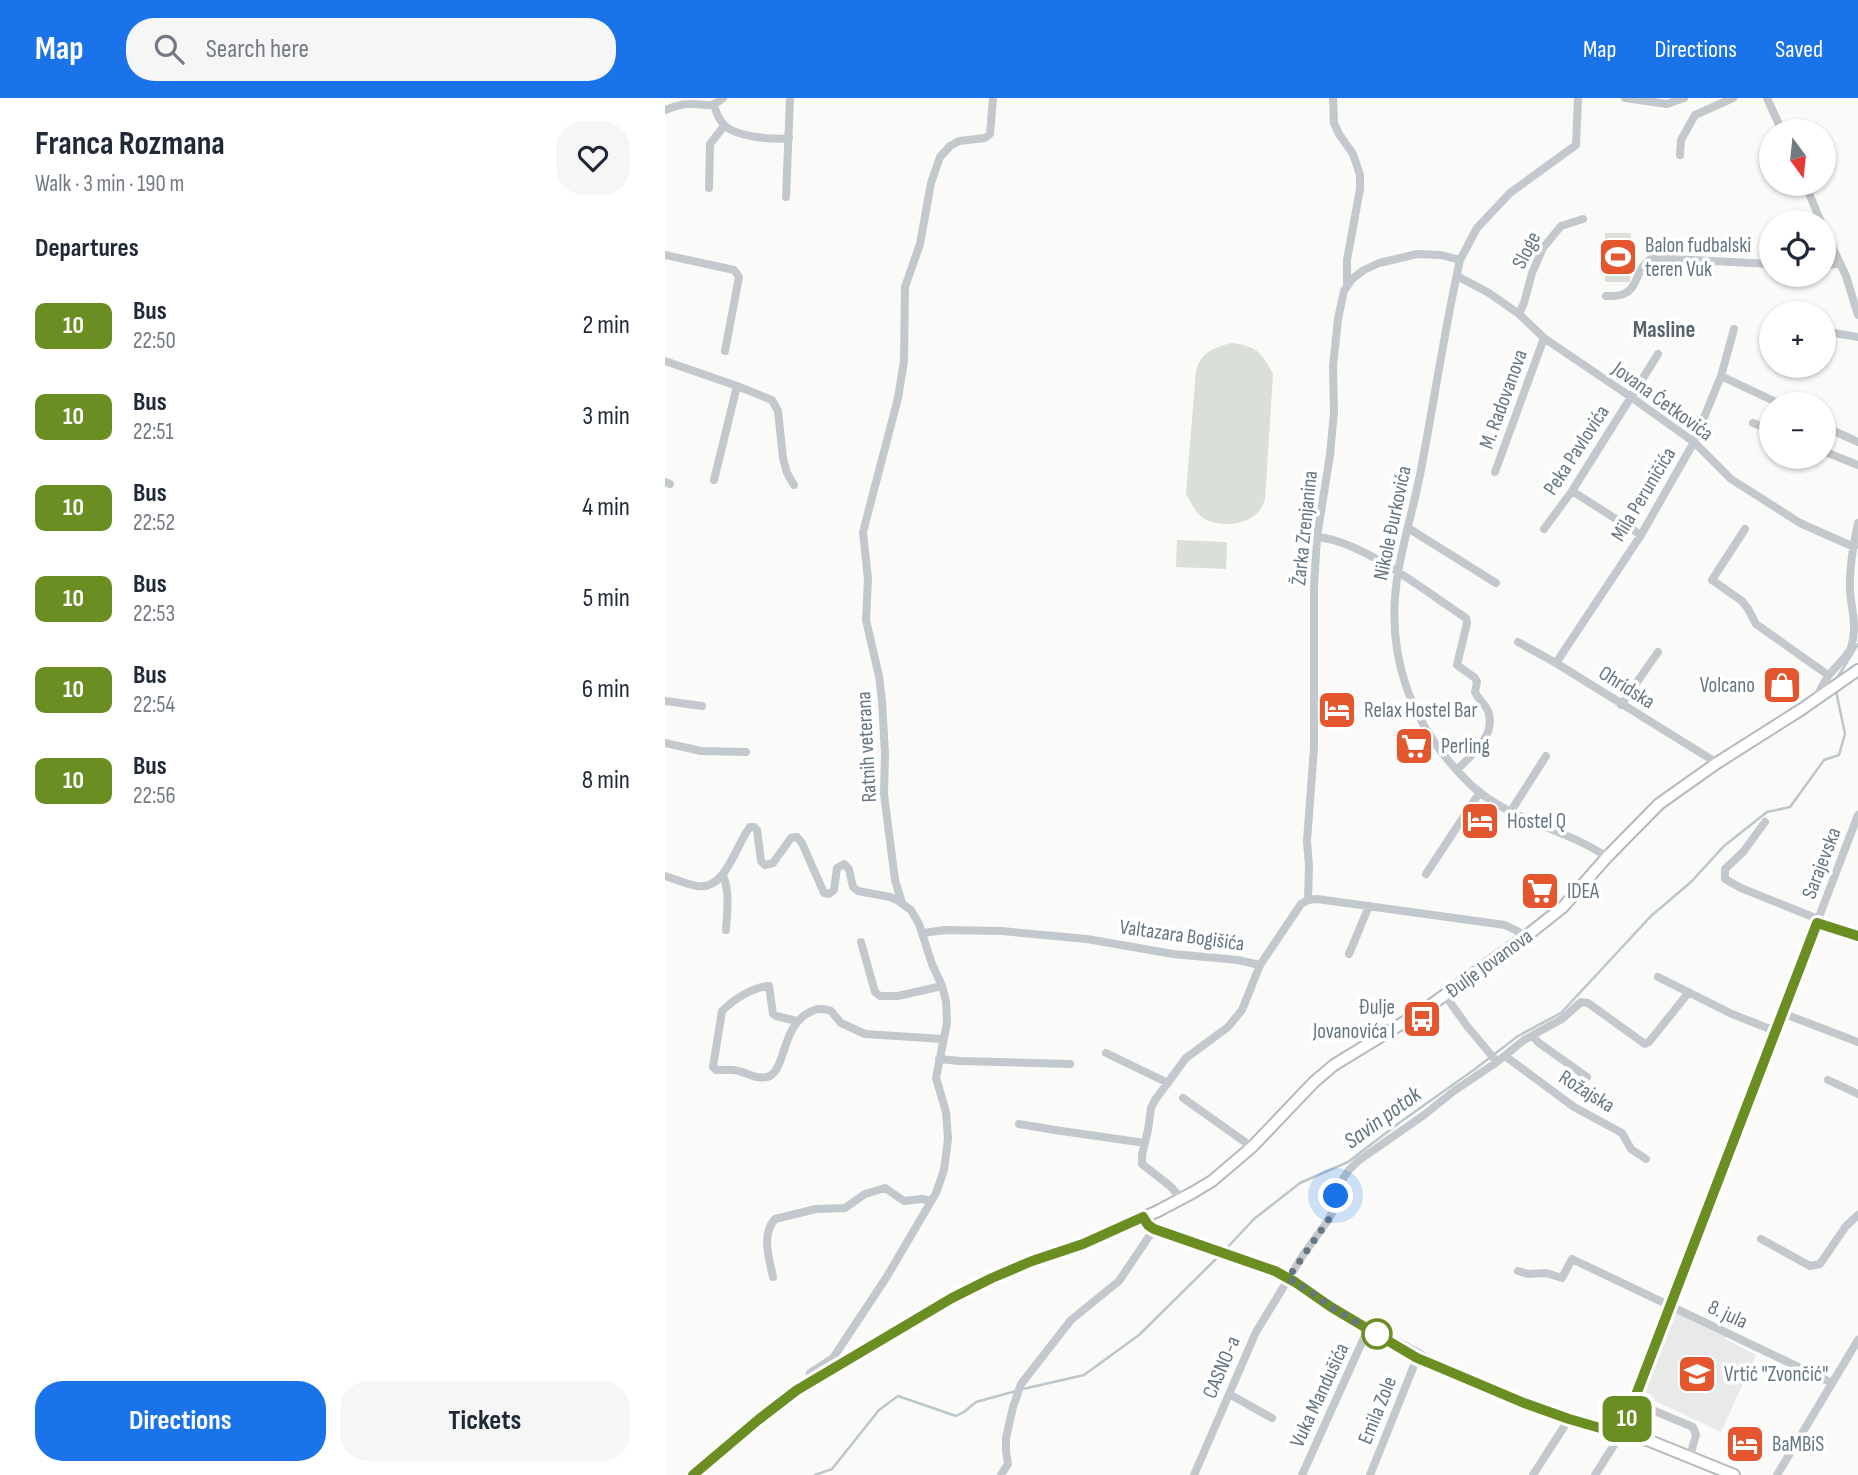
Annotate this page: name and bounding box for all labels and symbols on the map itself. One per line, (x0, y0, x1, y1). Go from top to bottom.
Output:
north arrow (1759, 119, 1836, 196)
street label: Sloge (1507, 227, 1546, 273)
place label: Balon fudbalski teren Vuk (1645, 233, 1751, 282)
sports icon: Balon fudbalski teren Vuk (1597, 236, 1639, 278)
district label: Masline (1633, 316, 1695, 344)
street label: M. Radovanova (1474, 346, 1533, 452)
street label: Jovana Ćetkovića (1607, 356, 1718, 446)
street label: Peka Pavlovića (1538, 401, 1615, 500)
street label: Mila Peruničića (1606, 443, 1681, 546)
street label: Nikole Đurkovića (1368, 464, 1417, 583)
street label: Žarka Zrenjanina (1286, 469, 1323, 587)
street label: Ohridska (1594, 660, 1660, 714)
shop icon: Volcano (1761, 664, 1803, 706)
place label: Volcano (1700, 673, 1755, 698)
hotel icon: Relax Hostel Bar (1316, 689, 1358, 731)
street label: Ratnih veterana (851, 691, 882, 803)
place label: Relax Hostel Bar (1364, 698, 1477, 723)
supermarket icon: Perling (1393, 725, 1435, 767)
place label: Perling (1441, 734, 1490, 759)
hotel icon: Hostel Q (1459, 800, 1501, 842)
place label: Hostel Q (1507, 809, 1566, 834)
street label: Sarajevska (1796, 824, 1847, 903)
supermarket icon: IDEA (1519, 870, 1561, 912)
place label: IDEA (1567, 879, 1600, 904)
street label: Valtazara Bogišića (1118, 914, 1246, 957)
street label: Đulje Jovanova (1441, 924, 1538, 1003)
place label: Đulje Jovanovića I (1312, 995, 1395, 1044)
bus stop icon: Đulje Jovanovića I (1401, 998, 1443, 1040)
street label: Rožajska (1554, 1065, 1619, 1118)
water label: Savin potok (1339, 1080, 1428, 1155)
your location (1318, 1178, 1353, 1213)
street label: 8. jula (1704, 1294, 1752, 1334)
unlabelled marker (1362, 1319, 1392, 1349)
street label: CASNO-a (1197, 1332, 1246, 1402)
street label: Vuka Mandušića (1284, 1339, 1354, 1451)
school or university icon: Vrtić "Zvončić" (1676, 1353, 1718, 1395)
place label: Vrtić "Zvončić" (1724, 1362, 1828, 1387)
street label: Emila Zole (1353, 1373, 1402, 1448)
line badge: 10 (1595, 1396, 1658, 1442)
hotel icon: BaMBiS (1724, 1423, 1766, 1465)
place label: BaMBiS (1772, 1432, 1824, 1457)

